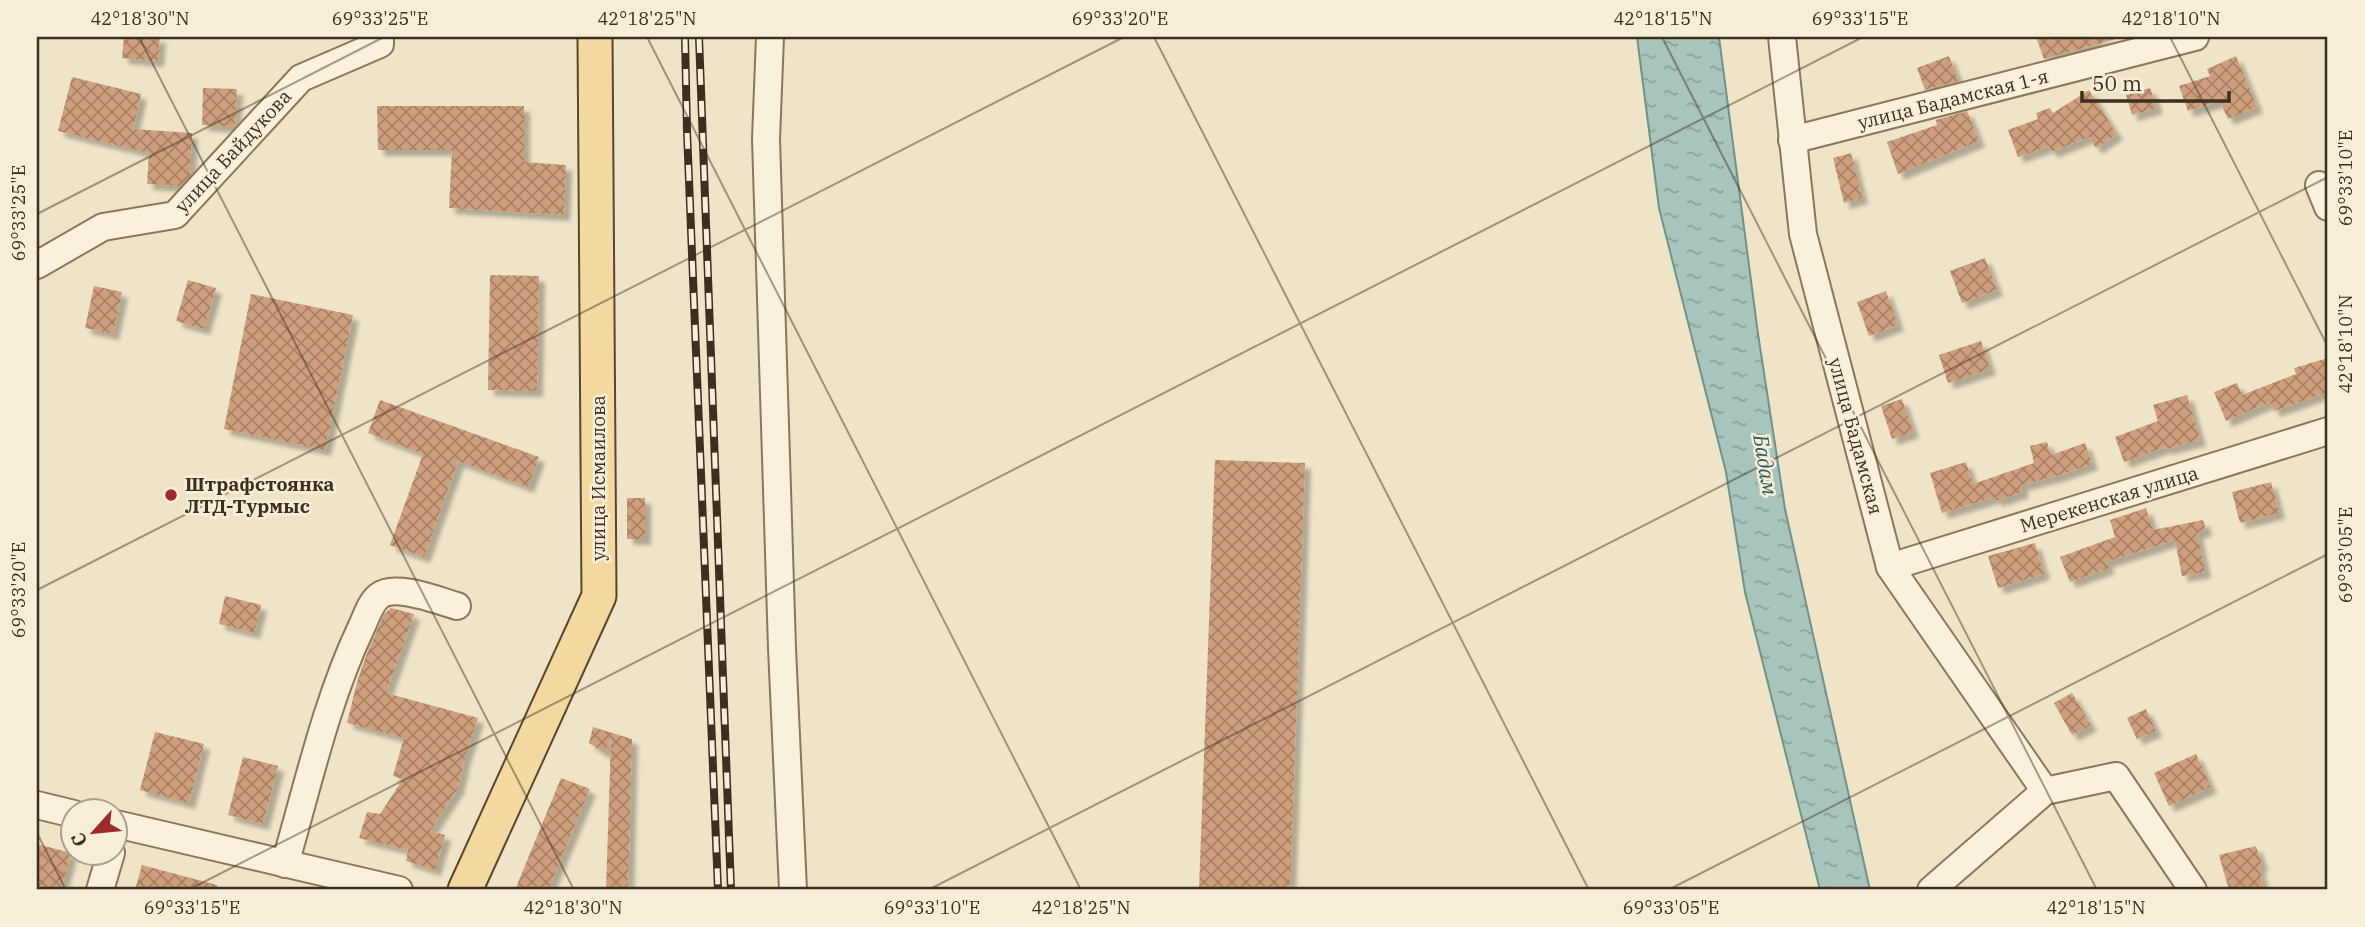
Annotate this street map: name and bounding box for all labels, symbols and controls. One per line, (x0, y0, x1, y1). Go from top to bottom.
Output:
text: 42°18'30"N (91, 7, 190, 30)
text: 69°33'25"E (332, 7, 428, 30)
text: 42°18'25"N (598, 7, 697, 30)
text: 69°33'20"E (1072, 7, 1168, 30)
text: 42°18'15"N (1614, 7, 1713, 30)
text: 69°33'15"E (1812, 7, 1908, 30)
text: 42°18'10"N (2122, 7, 2221, 30)
scale bar (2082, 60, 2228, 104)
street label: улица Бадамская 1-я (1855, 64, 2051, 134)
text: 50 m (2092, 69, 2142, 97)
street label: улица Байдукова (170, 84, 296, 218)
text: 69°33'10"E (2334, 130, 2357, 226)
text: 69°33'25"E (7, 165, 30, 261)
text: 42°18'10"N (2334, 295, 2357, 394)
street label: улица Бадамская (1824, 355, 1888, 517)
street label: улица Исмаилова (586, 395, 610, 561)
water label: Бадам (1747, 431, 1785, 497)
street label: Мерекенская улица (2017, 460, 2201, 538)
place label: Штрафстоянка ЛТД-Турмыс (185, 472, 335, 518)
marker: Штрафстоянка ЛТД-Турмыс (163, 487, 179, 503)
text: 69°33'05"E (2334, 507, 2357, 603)
text: 69°33'20"E (7, 542, 30, 638)
north arrow (60, 797, 130, 867)
text: С (65, 829, 92, 851)
text: 69°33'15"E (144, 896, 240, 919)
text: 42°18'30"N (524, 896, 623, 919)
text: 69°33'10"E (884, 896, 980, 919)
text: 42°18'25"N (1032, 896, 1131, 919)
text: 69°33'05"E (1623, 896, 1719, 919)
text: 42°18'15"N (2047, 896, 2146, 919)

